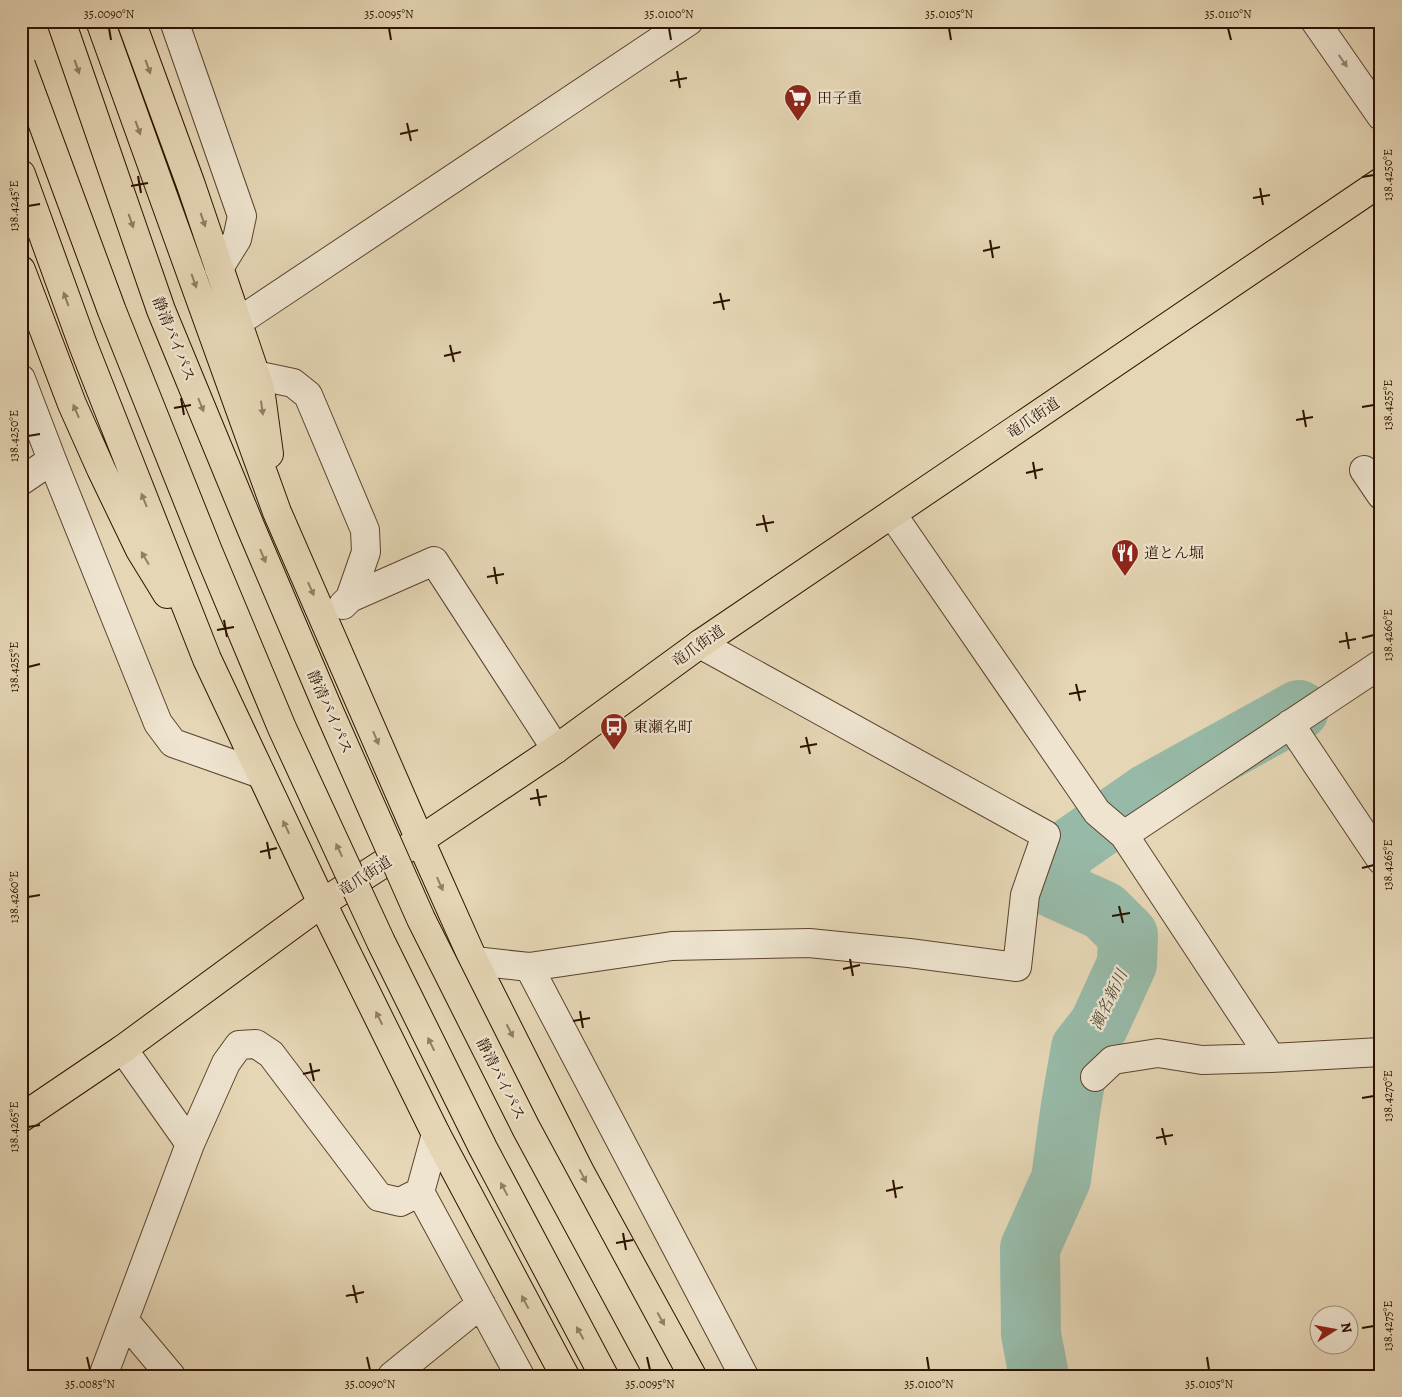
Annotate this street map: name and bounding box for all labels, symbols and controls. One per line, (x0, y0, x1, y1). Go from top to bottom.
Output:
text: 35.0090°N (84, 6, 135, 22)
text: 35.0095°N (364, 6, 414, 22)
text: 35.0100°N (644, 6, 694, 22)
text: 35.0105°N (925, 6, 973, 22)
text: 35.0110°N (1204, 6, 1252, 22)
one-way arrow (1338, 55, 1348, 68)
one-way arrow (74, 60, 81, 75)
one-way arrow (144, 60, 152, 74)
supermarket icon: 田子重 (783, 83, 813, 122)
place label: 田子重 (817, 88, 862, 108)
one-way arrow (135, 121, 142, 136)
text: 138.4250°E (1380, 149, 1396, 201)
text: 138.4245°E (6, 180, 22, 232)
one-way arrow (200, 212, 207, 227)
one-way arrow (127, 214, 135, 229)
one-way arrow (190, 274, 198, 289)
one-way arrow (62, 291, 70, 306)
street label: 静清バイパス (148, 294, 200, 384)
text: 138.4255°E (1380, 380, 1396, 430)
street label: 竜爪街道 (1003, 393, 1063, 443)
one-way arrow (197, 398, 205, 413)
one-way arrow (259, 400, 267, 416)
one-way arrow (71, 404, 79, 418)
text: 138.4250°E (6, 410, 22, 462)
one-way arrow (140, 492, 148, 507)
restaurant icon: 道とん堀 (1110, 538, 1140, 577)
place label: 道とん堀 (1144, 543, 1204, 563)
one-way arrow (259, 549, 267, 563)
one-way arrow (141, 552, 150, 565)
one-way arrow (307, 582, 315, 596)
text: 138.4260°E (1380, 609, 1396, 661)
street label: 竜爪街道 (668, 621, 728, 671)
text: 138.4255°E (6, 642, 22, 692)
street label: 静清バイパス (303, 667, 357, 757)
bus stop icon: 東瀬名町 (599, 712, 629, 751)
place label: 東瀬名町 (633, 717, 693, 737)
one-way arrow (372, 731, 380, 745)
one-way arrow (282, 820, 290, 834)
text: 138.4265°E (1380, 839, 1396, 891)
one-way arrow (334, 843, 342, 857)
street label: 竜爪街道 (334, 851, 396, 901)
text: 138.4260°E (6, 871, 22, 923)
one-way arrow (437, 877, 445, 891)
water label: 瀬名新川 (1085, 965, 1134, 1034)
one-way arrow (375, 1010, 383, 1025)
one-way arrow (506, 1024, 514, 1038)
street label: 静清バイパス (472, 1034, 530, 1124)
one-way arrow (427, 1037, 435, 1051)
text: 138.4270°E (1380, 1070, 1396, 1122)
text: 138.4265°E (6, 1101, 22, 1153)
one-way arrow (579, 1169, 587, 1184)
one-way arrow (500, 1183, 509, 1196)
one-way arrow (521, 1295, 530, 1309)
text: 138.4275°E (1380, 1301, 1396, 1351)
north arrow (1310, 1304, 1360, 1354)
one-way arrow (657, 1311, 665, 1326)
text: N (1336, 1321, 1357, 1334)
one-way arrow (576, 1326, 585, 1340)
text: 35.0085°N (65, 1376, 115, 1392)
text: 35.0090°N (345, 1376, 396, 1392)
text: 35.0095°N (625, 1376, 675, 1392)
text: 35.0100°N (904, 1376, 954, 1392)
text: 35.0105°N (1185, 1376, 1233, 1392)

